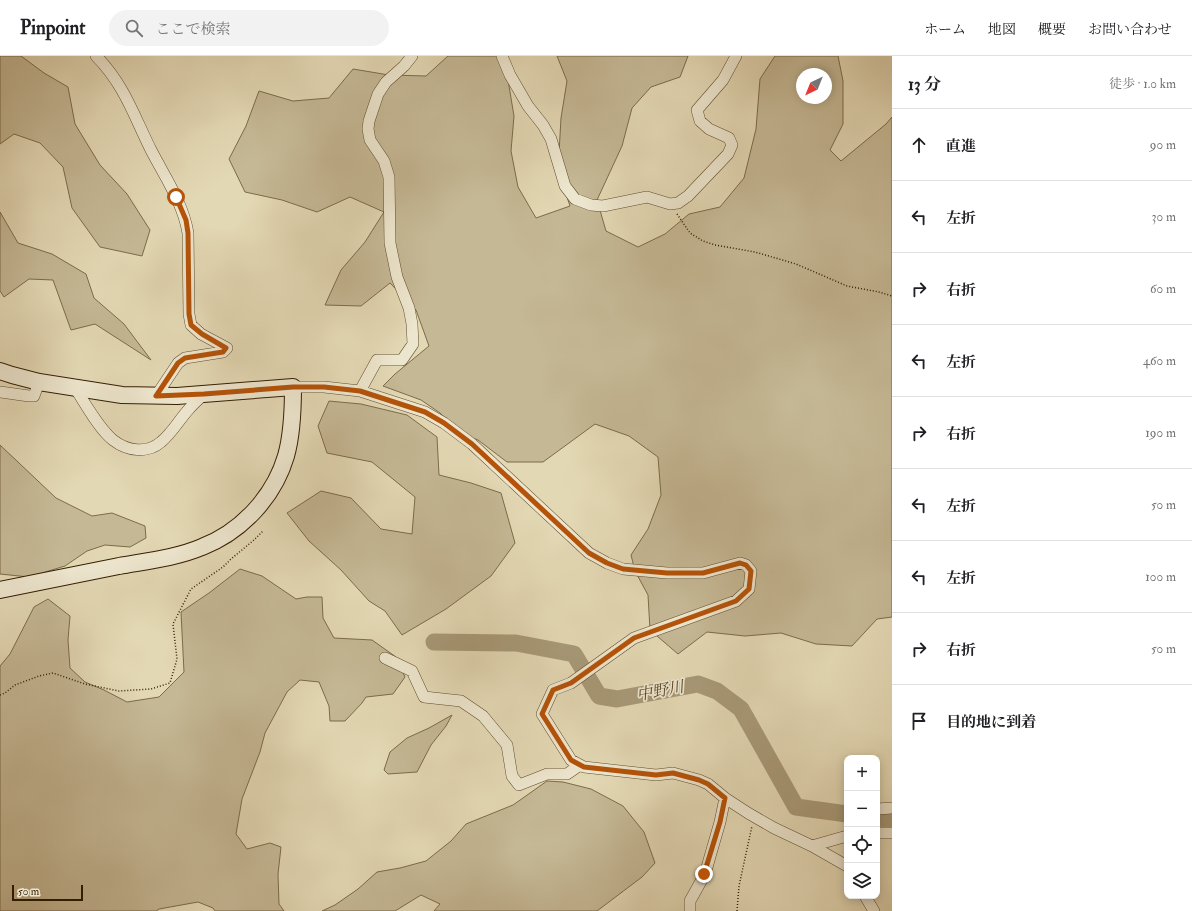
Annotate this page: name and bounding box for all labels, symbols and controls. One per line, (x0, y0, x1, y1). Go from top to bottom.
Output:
search box (109, 10, 389, 46)
text: Pinpoint (20, 16, 85, 40)
icon: search (123, 17, 145, 39)
text: ここで検索 (155, 20, 230, 39)
text: ホーム (924, 21, 966, 38)
text: 地図 (988, 21, 1016, 38)
text: 概要 (1038, 21, 1066, 38)
text: お問い合わせ (1088, 21, 1172, 38)
north arrow (796, 68, 832, 104)
text: 13 分 (908, 74, 941, 95)
text: 徒歩 · 1.0 km (1109, 76, 1176, 92)
icon: ahead (908, 134, 930, 156)
text: 直進 (946, 137, 976, 156)
text: 90 m (1150, 137, 1176, 153)
route start (167, 188, 185, 206)
icon: left (908, 206, 930, 228)
text: 左折 (946, 209, 976, 228)
text: 30 m (1152, 209, 1176, 225)
icon: right (908, 278, 930, 300)
text: 右折 (946, 281, 976, 300)
text: 60 m (1150, 281, 1176, 297)
icon: left (908, 350, 930, 372)
text: 左折 (946, 353, 976, 372)
text: 460 m (1143, 353, 1176, 369)
icon: right (908, 422, 930, 444)
text: 右折 (946, 425, 976, 444)
text: 190 m (1145, 425, 1176, 441)
icon: left (908, 494, 930, 516)
text: 左折 (946, 497, 976, 516)
text: 50 m (1151, 497, 1176, 513)
icon: left (908, 566, 930, 588)
text: 左折 (946, 569, 976, 588)
text: 100 m (1145, 569, 1176, 585)
icon: right (908, 638, 930, 660)
text: 右折 (946, 641, 976, 660)
text: 50 m (1151, 641, 1176, 657)
water label: 中野川 (635, 676, 687, 705)
icon: arrive (908, 710, 930, 732)
text: 目的地に到着 (946, 713, 1036, 732)
map controls (844, 755, 880, 899)
button: + (844, 755, 880, 791)
button: − (844, 791, 880, 827)
button: locate (844, 827, 880, 863)
button: layers (844, 863, 880, 899)
route end (695, 865, 713, 883)
scale bar (12, 883, 83, 902)
text: 50 m (18, 885, 39, 898)

